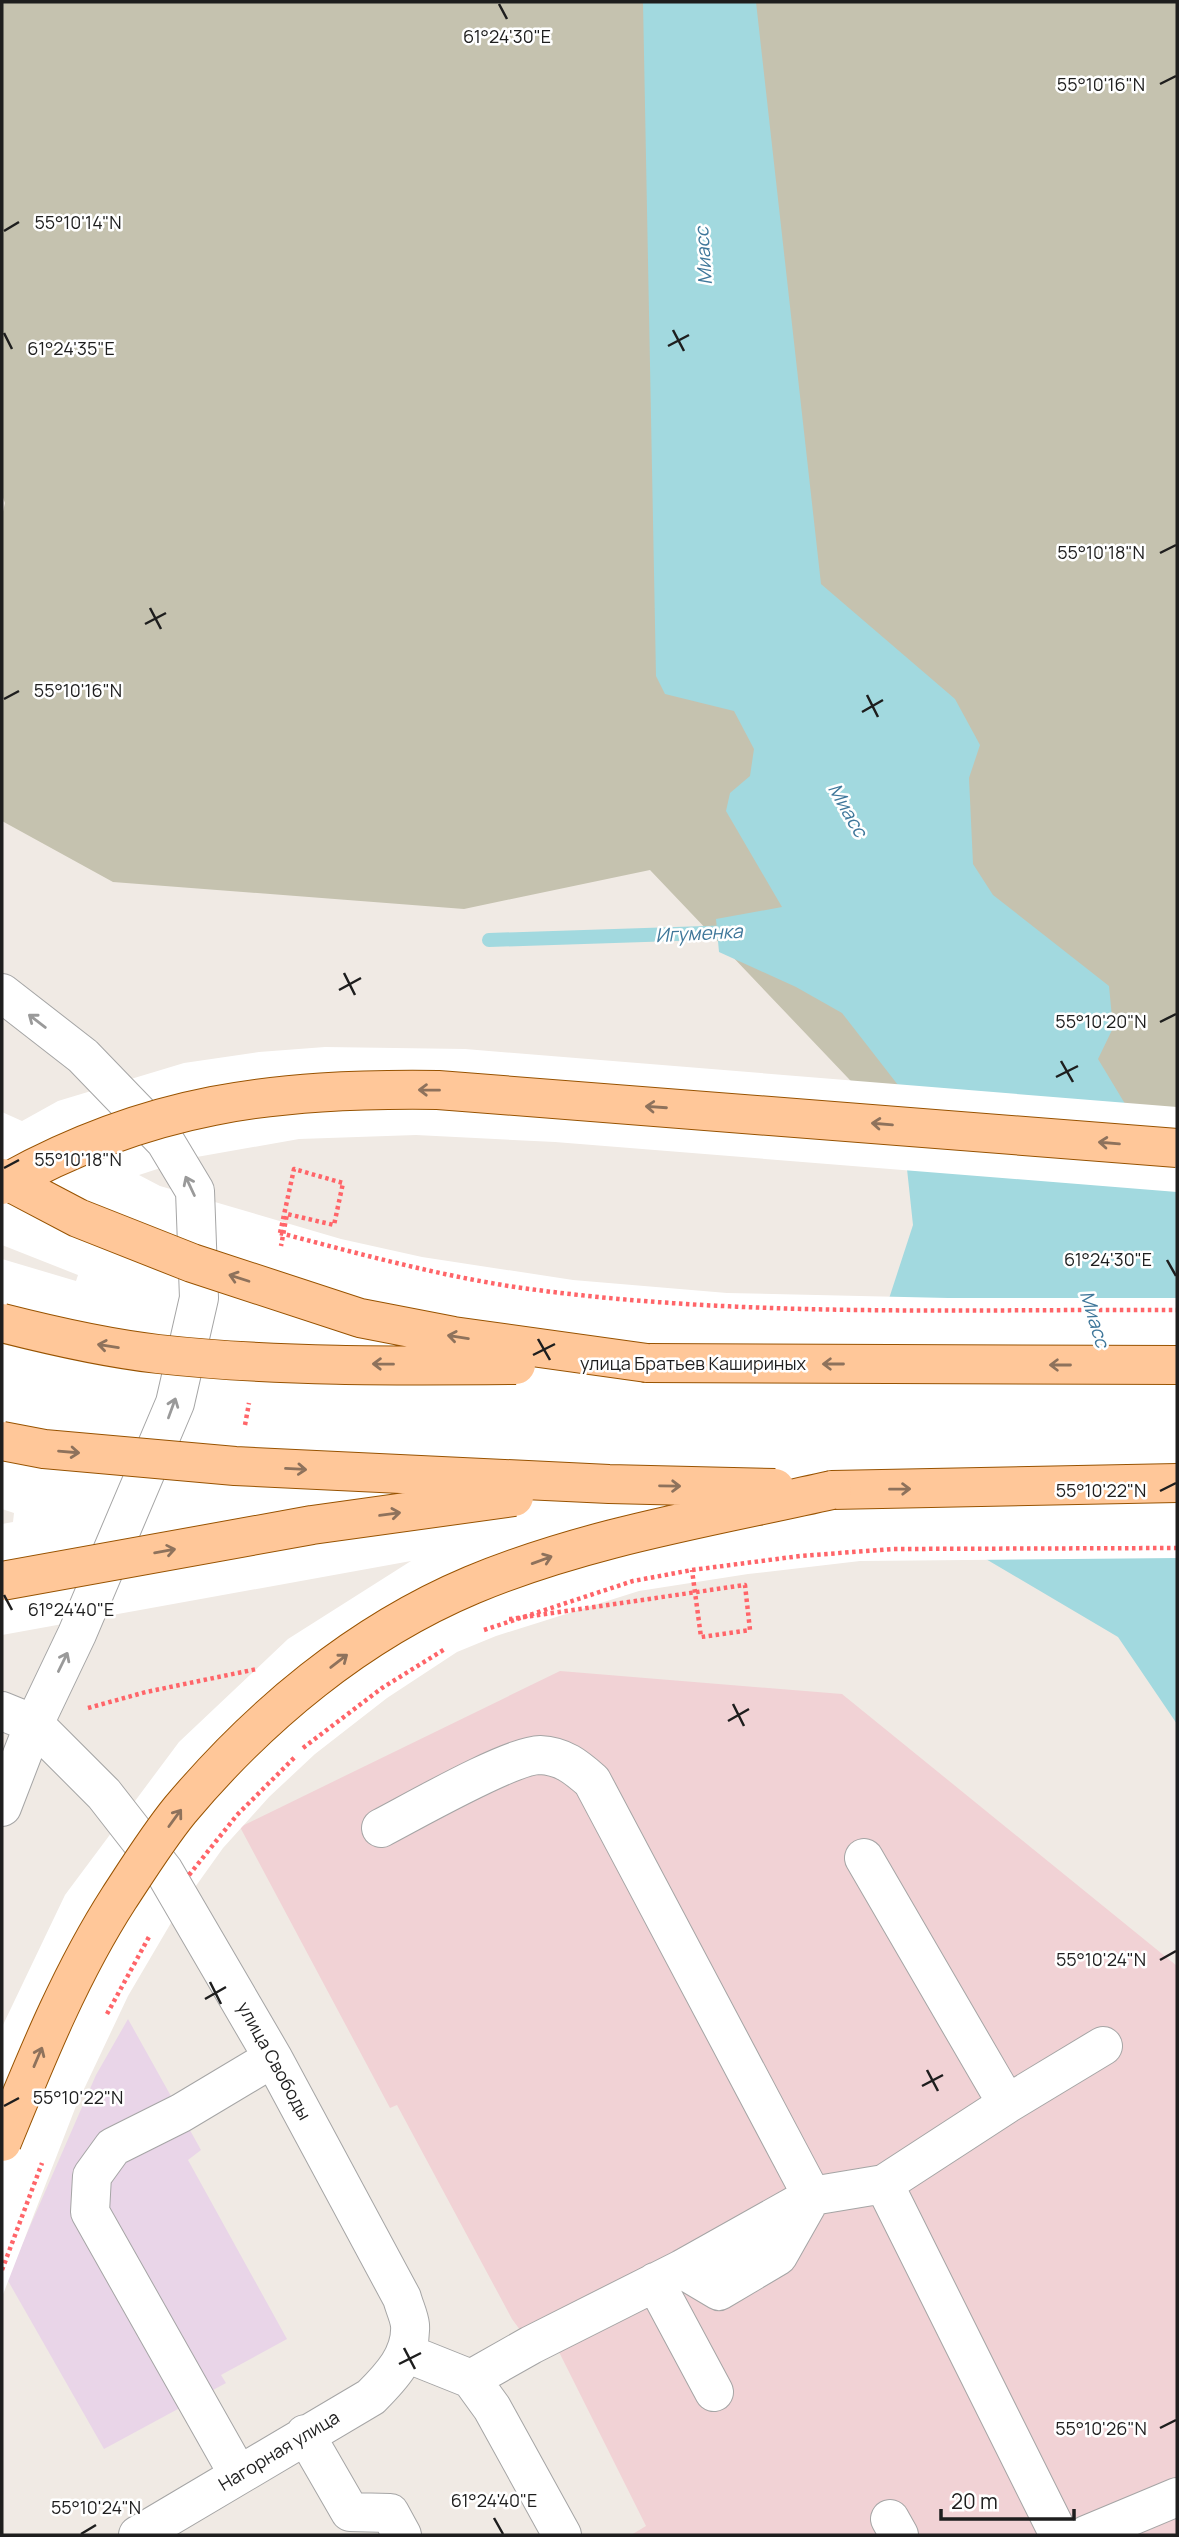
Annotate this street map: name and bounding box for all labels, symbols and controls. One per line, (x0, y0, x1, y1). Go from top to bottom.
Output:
text: 61°24'30"E (463, 24, 551, 48)
text: 55°10'16"N (1057, 72, 1145, 96)
text: 55°10'14"N (34, 210, 122, 234)
water label: Миасс (688, 225, 718, 286)
text: 61°24'35"E (27, 336, 115, 360)
text: 55°10'18"N (1057, 540, 1145, 564)
text: 55°10'16"N (34, 678, 122, 702)
water label: Миасс (822, 778, 875, 843)
water label: Игуменка (655, 918, 745, 948)
text: 55°10'20"N (1055, 1009, 1147, 1033)
one-way arrow (29, 1013, 47, 1028)
one-way arrow (418, 1084, 441, 1097)
one-way arrow (644, 1100, 667, 1113)
one-way arrow (871, 1118, 894, 1131)
one-way arrow (1098, 1136, 1121, 1149)
text: 55°10'18"N (34, 1147, 122, 1171)
one-way arrow (183, 1176, 197, 1197)
text: 61°24'30"E (1064, 1247, 1152, 1271)
one-way arrow (228, 1271, 250, 1284)
water label: Миасс (1074, 1287, 1116, 1352)
one-way arrow (447, 1330, 470, 1343)
one-way arrow (97, 1339, 119, 1352)
street label: улица Братьев Кашириных (580, 1351, 807, 1375)
one-way arrow (821, 1357, 844, 1371)
one-way arrow (372, 1358, 395, 1371)
one-way arrow (1049, 1358, 1072, 1372)
one-way arrow (167, 1398, 179, 1420)
one-way arrow (57, 1445, 80, 1458)
one-way arrow (284, 1463, 307, 1476)
text: 55°10'22"N (1056, 1478, 1146, 1502)
one-way arrow (658, 1479, 681, 1493)
one-way arrow (889, 1482, 912, 1495)
one-way arrow (378, 1508, 401, 1521)
one-way arrow (153, 1544, 176, 1558)
one-way arrow (530, 1553, 552, 1565)
text: 61°24'40"E (28, 1597, 114, 1621)
one-way arrow (57, 1652, 71, 1673)
one-way arrow (329, 1653, 347, 1668)
one-way arrow (167, 1808, 182, 1827)
text: 55°10'24"N (1056, 1947, 1146, 1971)
street label: улица Свободы (232, 1997, 317, 2124)
one-way arrow (32, 2046, 45, 2068)
text: 55°10'22"N (33, 2085, 123, 2109)
street label: Нагорная улица (214, 2405, 343, 2496)
text: 55°10'26"N (1055, 2416, 1147, 2440)
scale bar (941, 2478, 1074, 2522)
text: 20 m (951, 2487, 998, 2515)
text: 61°24'40"E (451, 2488, 537, 2512)
text: 55°10'24"N (51, 2495, 141, 2519)

